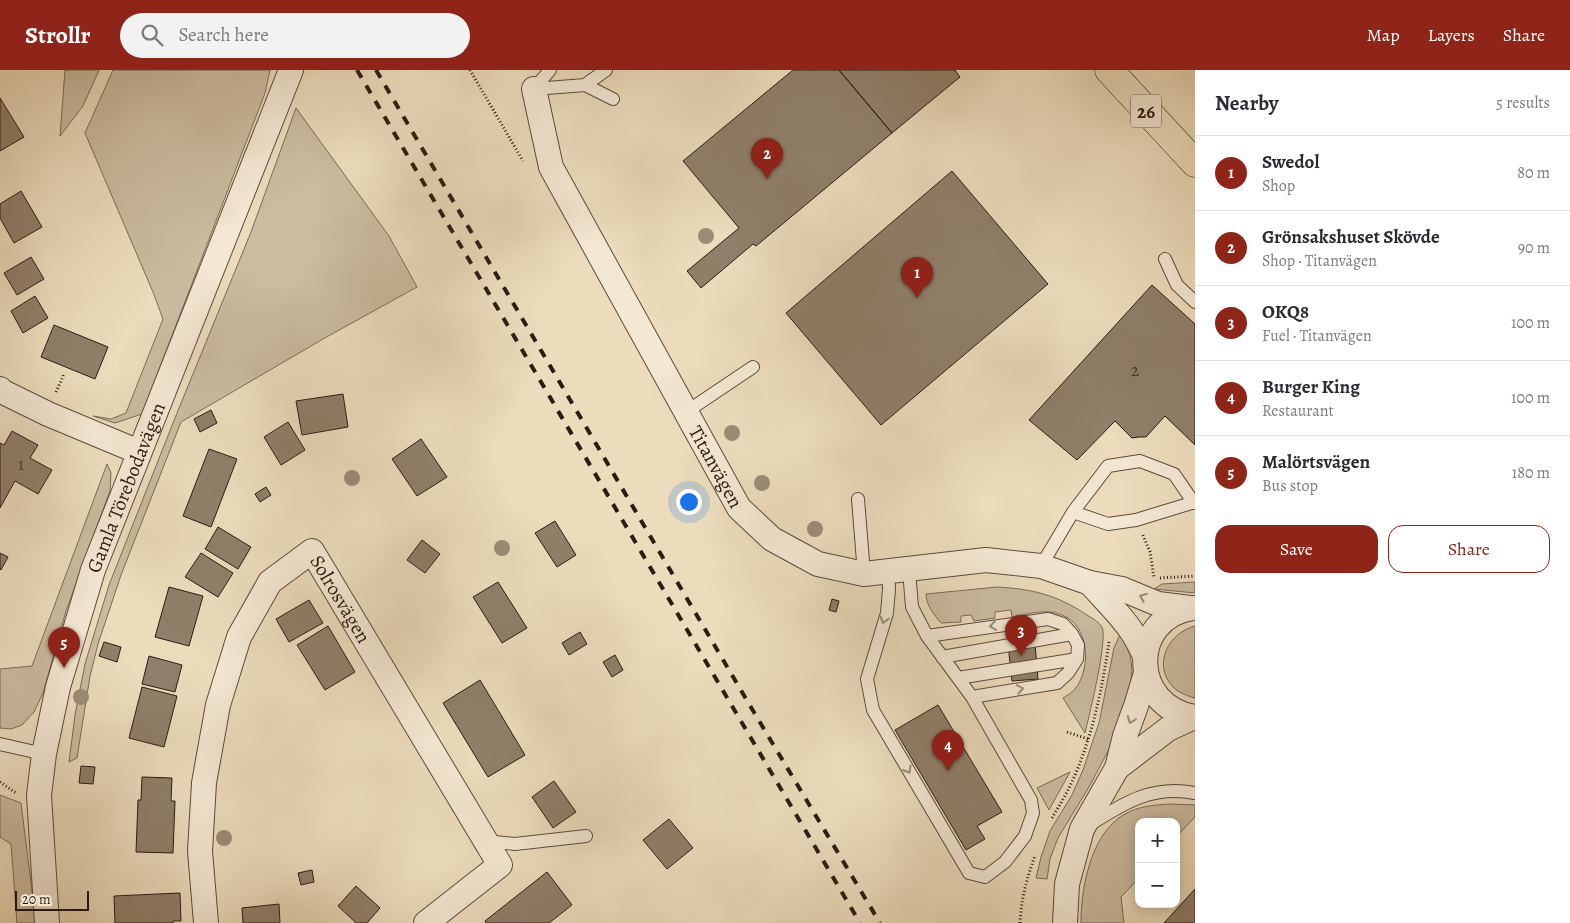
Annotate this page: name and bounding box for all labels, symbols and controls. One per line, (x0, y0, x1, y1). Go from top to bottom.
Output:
search box (120, 13, 470, 58)
text: Strollr (25, 19, 90, 51)
icon: search (138, 21, 166, 49)
text: Search here (178, 22, 269, 48)
text: Map (1367, 23, 1400, 47)
text: Layers (1428, 23, 1475, 47)
text: Share (1503, 23, 1545, 47)
text: Nearby (1215, 89, 1278, 117)
text: 5 results (1496, 92, 1550, 114)
road number: 26 (1131, 94, 1161, 128)
pin: 2 (751, 138, 783, 179)
text: Swedol (1262, 149, 1319, 175)
text: 1 (1228, 162, 1234, 184)
text: 80 m (1517, 162, 1550, 184)
text: Shop (1262, 175, 1295, 197)
text: Grönsakshuset Skövde (1262, 224, 1440, 250)
text: 2 (1227, 237, 1235, 259)
text: 90 m (1518, 237, 1550, 259)
text: Shop · Titanvägen (1262, 250, 1377, 272)
pin: 1 (901, 257, 933, 298)
text: OKQ8 (1262, 299, 1309, 325)
text: 3 (1228, 312, 1234, 334)
text: 100 m (1511, 312, 1550, 334)
text: Fuel · Titanvägen (1262, 325, 1372, 347)
house number: 2 (1131, 358, 1140, 382)
text: Burger King (1262, 374, 1360, 400)
text: 4 (1227, 387, 1235, 409)
text: 100 m (1511, 387, 1550, 409)
street label: Gamla Törebodavägen (80, 398, 172, 577)
text: Restaurant (1262, 400, 1334, 422)
street label: Titanvägen (682, 421, 749, 513)
text: Malörtsvägen (1262, 449, 1370, 475)
house number: 1 (18, 452, 24, 476)
text: 5 (1228, 462, 1234, 484)
text: 180 m (1512, 462, 1550, 484)
text: Bus stop (1262, 475, 1318, 497)
your location (676, 489, 702, 515)
button: Save (1215, 525, 1378, 573)
button: Share (1388, 525, 1550, 573)
street label: Solrosvägen (303, 550, 377, 648)
one-way arrow (1139, 593, 1147, 603)
pin: 3 (1005, 615, 1037, 656)
one-way arrow (880, 616, 890, 624)
one-way arrow (989, 621, 998, 631)
pin: 5 (48, 627, 80, 668)
one-way arrow (1016, 685, 1025, 695)
one-way arrow (1127, 715, 1137, 724)
pin: 4 (932, 730, 964, 771)
one-way arrow (902, 765, 912, 774)
map controls (1135, 818, 1180, 908)
button: + (1135, 818, 1180, 863)
button: − (1135, 863, 1180, 908)
scale bar (15, 888, 89, 911)
text: 20 m (22, 890, 51, 909)

